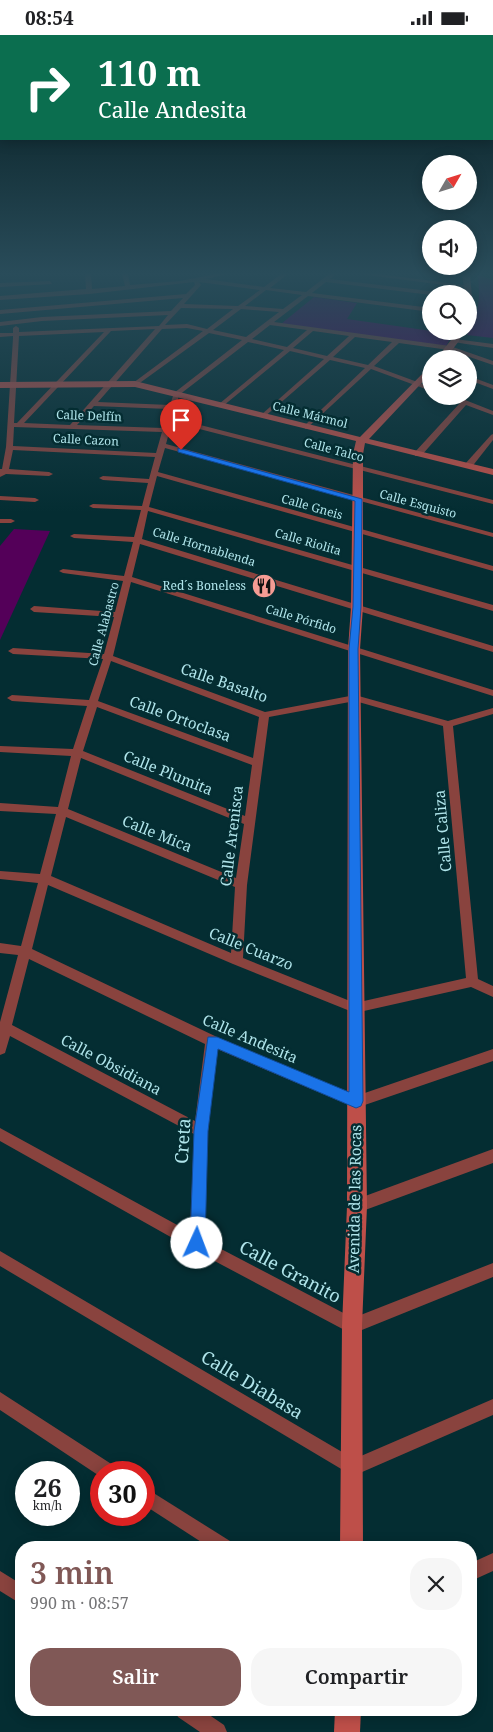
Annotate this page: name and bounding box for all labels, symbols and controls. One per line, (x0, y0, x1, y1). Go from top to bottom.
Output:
text: 08:54 (25, 5, 74, 31)
text: 110 m (98, 49, 201, 96)
icon: right (15, 55, 80, 120)
text: Calle Andesita (98, 94, 247, 124)
north arrow (422, 155, 478, 210)
map controls (422, 155, 477, 405)
button: sound (422, 220, 477, 275)
button: search (422, 285, 477, 340)
button: layers (422, 350, 477, 405)
street label: Calle Mármol (271, 397, 350, 432)
pin (160, 399, 202, 450)
street label: Calle Delfín (56, 406, 123, 425)
icon: arrive (167, 406, 195, 434)
street label: Calle Cazon (53, 429, 120, 450)
street label: Calle Talco (302, 433, 366, 466)
street label: Calle Esquisto (378, 485, 459, 522)
street label: Calle Gneis (279, 490, 345, 523)
street label: Calle Hornablenda (150, 523, 258, 570)
street label: Calle Riolita (273, 524, 344, 559)
restaurant icon: Red´s Boneless (251, 573, 277, 599)
place label: Red´s Boneless (163, 577, 246, 594)
street label: Calle Alabastro (84, 580, 123, 668)
street label: Calle Pórfido (264, 600, 339, 637)
street label: Calle Basalto (178, 658, 271, 706)
street label: Calle Ortoclasa (127, 690, 234, 746)
street label: Calle Plumita (121, 745, 216, 799)
street label: Calle Arenisca (215, 784, 247, 888)
street label: Calle Caliza (428, 789, 456, 873)
street label: Calle Mica (120, 810, 195, 856)
street label: Calle Cuarzo (206, 922, 297, 974)
street label: Calle Andesita (200, 1009, 301, 1067)
street label: Calle Obsidiana (58, 1029, 165, 1099)
street label: Creta (168, 1117, 196, 1165)
street label: Avenida de las Rocas (343, 1124, 365, 1273)
position arrow (170, 1216, 222, 1268)
street label: Calle Granito (235, 1234, 345, 1308)
street label: Calle Diabasa (197, 1344, 308, 1424)
speed limit sign: 30 (90, 1461, 155, 1526)
text: 26 (33, 1470, 62, 1504)
text: km/h (33, 1497, 62, 1514)
text: 3 min (30, 1552, 114, 1593)
button: close (410, 1558, 462, 1610)
text: 990 m · 08:57 (30, 1592, 129, 1614)
button: Salir (30, 1648, 241, 1706)
button: Compartir (251, 1648, 462, 1706)

